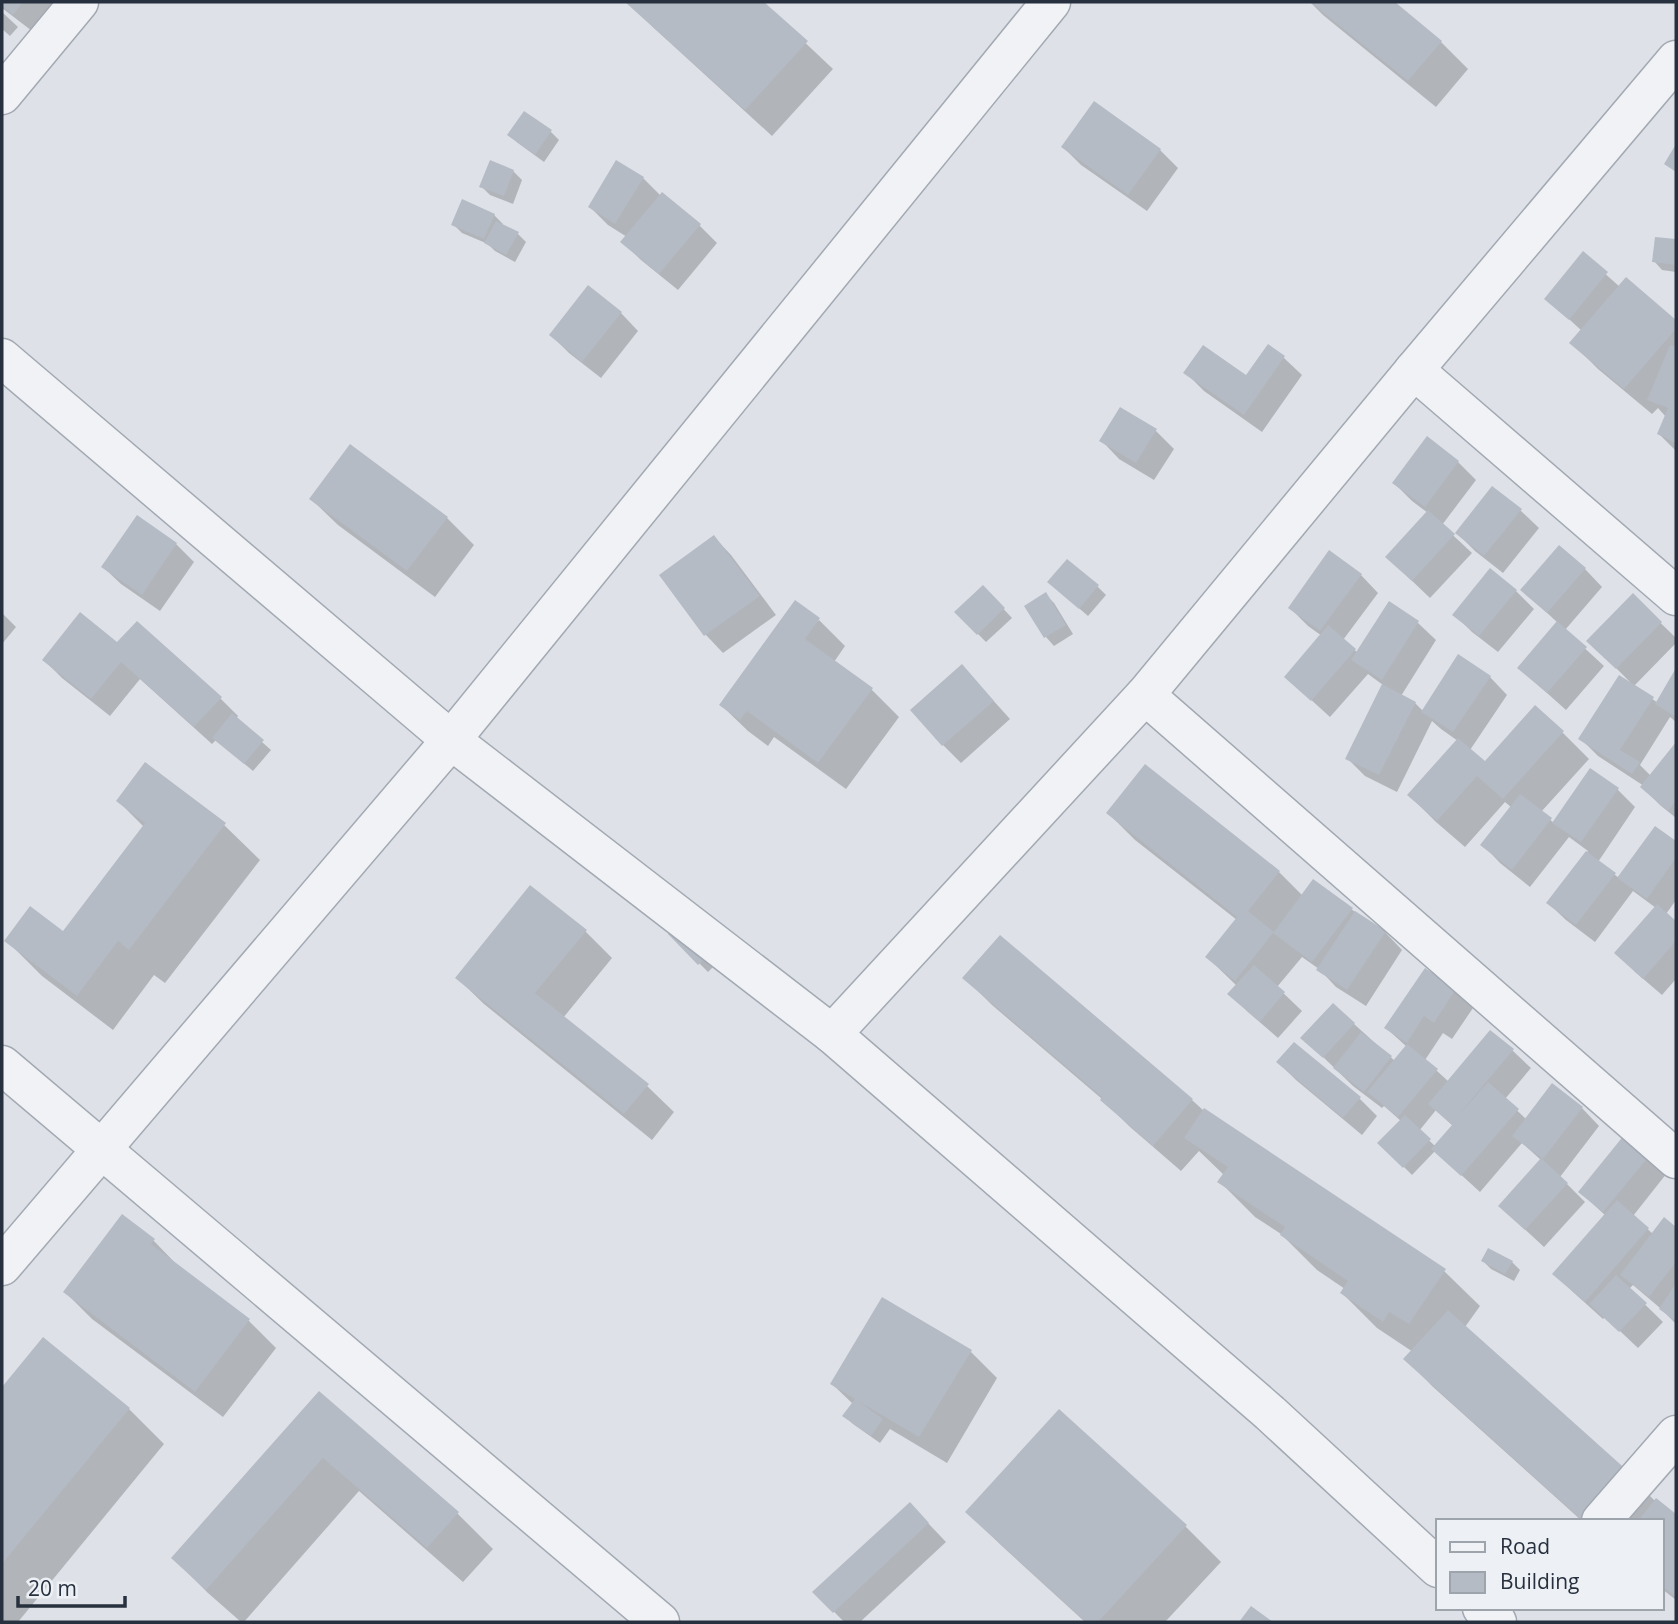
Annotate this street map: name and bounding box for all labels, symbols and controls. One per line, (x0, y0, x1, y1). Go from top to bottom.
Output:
legend (1436, 1519, 1664, 1610)
text: Road (1500, 1532, 1550, 1560)
scale bar (18, 1564, 124, 1608)
text: Building (1500, 1567, 1579, 1595)
text: 20 m (28, 1574, 77, 1602)

